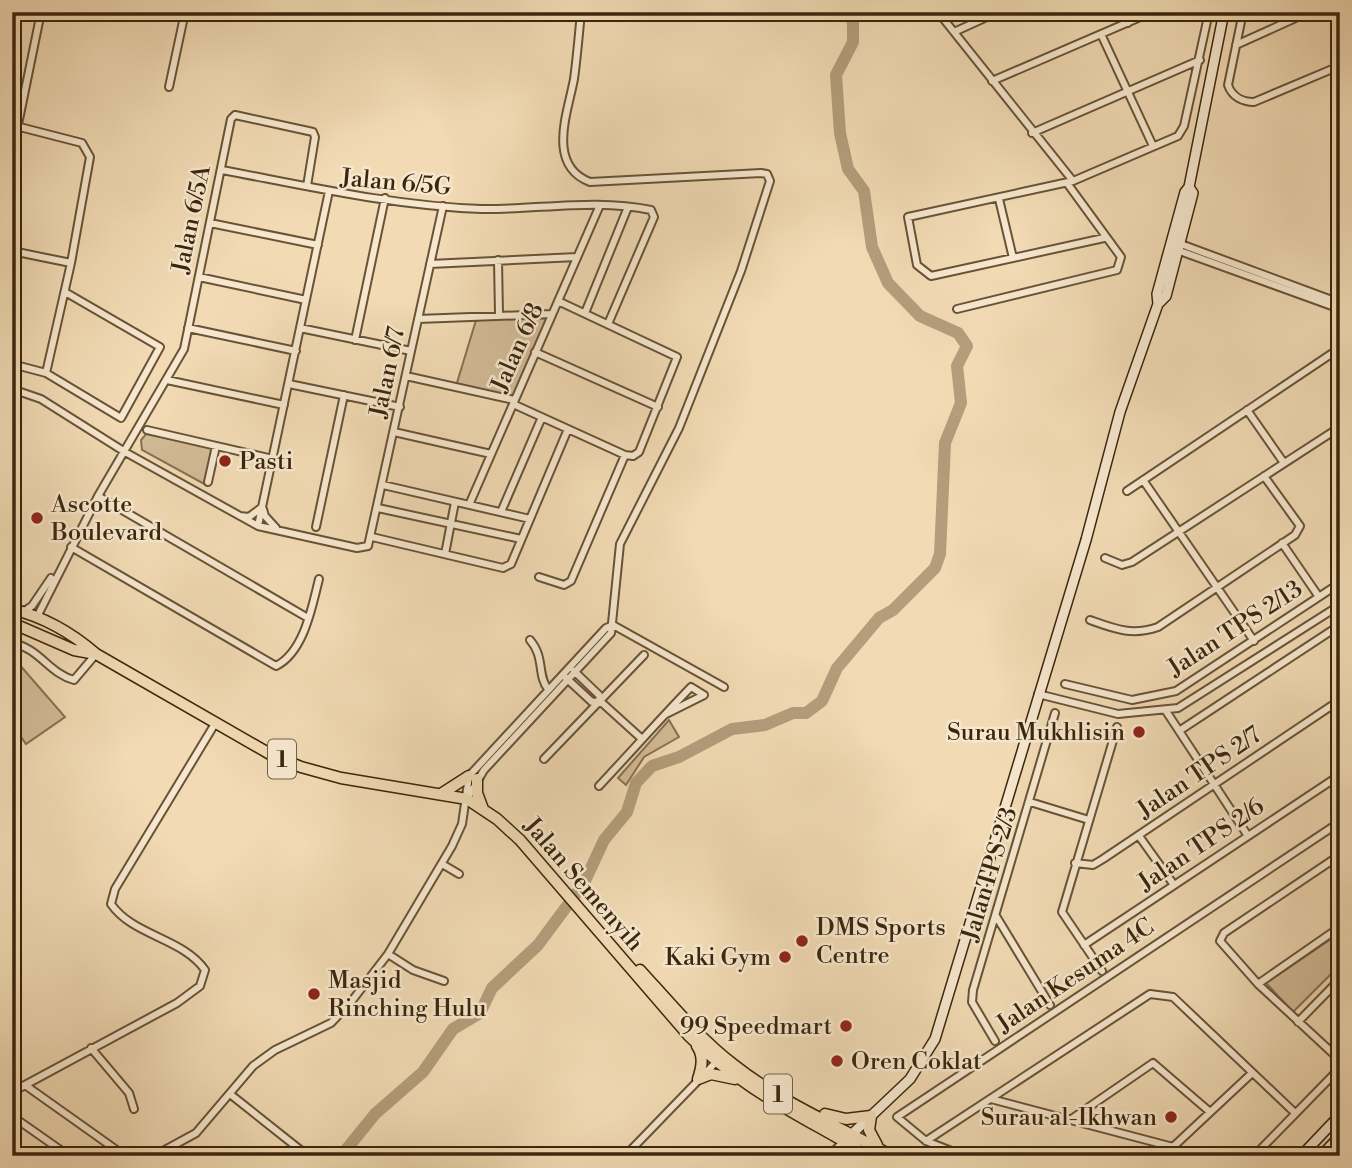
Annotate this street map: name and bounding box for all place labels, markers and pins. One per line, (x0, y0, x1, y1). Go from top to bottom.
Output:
place label: Pasti (239, 447, 294, 477)
marker: Pasti (217, 453, 233, 469)
place label: Ascotte Boulevard (50, 490, 162, 548)
marker: Ascotte Boulevard (29, 510, 45, 526)
place label: Surau Mukhlisin (947, 718, 1125, 748)
marker: Surau Mukhlisin (1131, 724, 1147, 740)
place label: DMS Sports Centre (816, 913, 946, 971)
marker: DMS Sports Centre (794, 933, 810, 949)
place label: Kaki Gym (665, 943, 771, 973)
marker: Kaki Gym (777, 949, 793, 965)
place label: Masjid Rinching Hulu (328, 966, 487, 1024)
marker: Masjid Rinching Hulu (306, 986, 322, 1002)
place label: 99 Speedmart (680, 1012, 832, 1042)
marker: 99 Speedmart (838, 1018, 854, 1034)
place label: Oren Coklat (851, 1047, 982, 1077)
marker: Oren Coklat (829, 1053, 845, 1069)
place label: Surau al-Ikhwan (981, 1103, 1157, 1133)
marker: Surau al-Ikhwan (1163, 1109, 1179, 1125)

